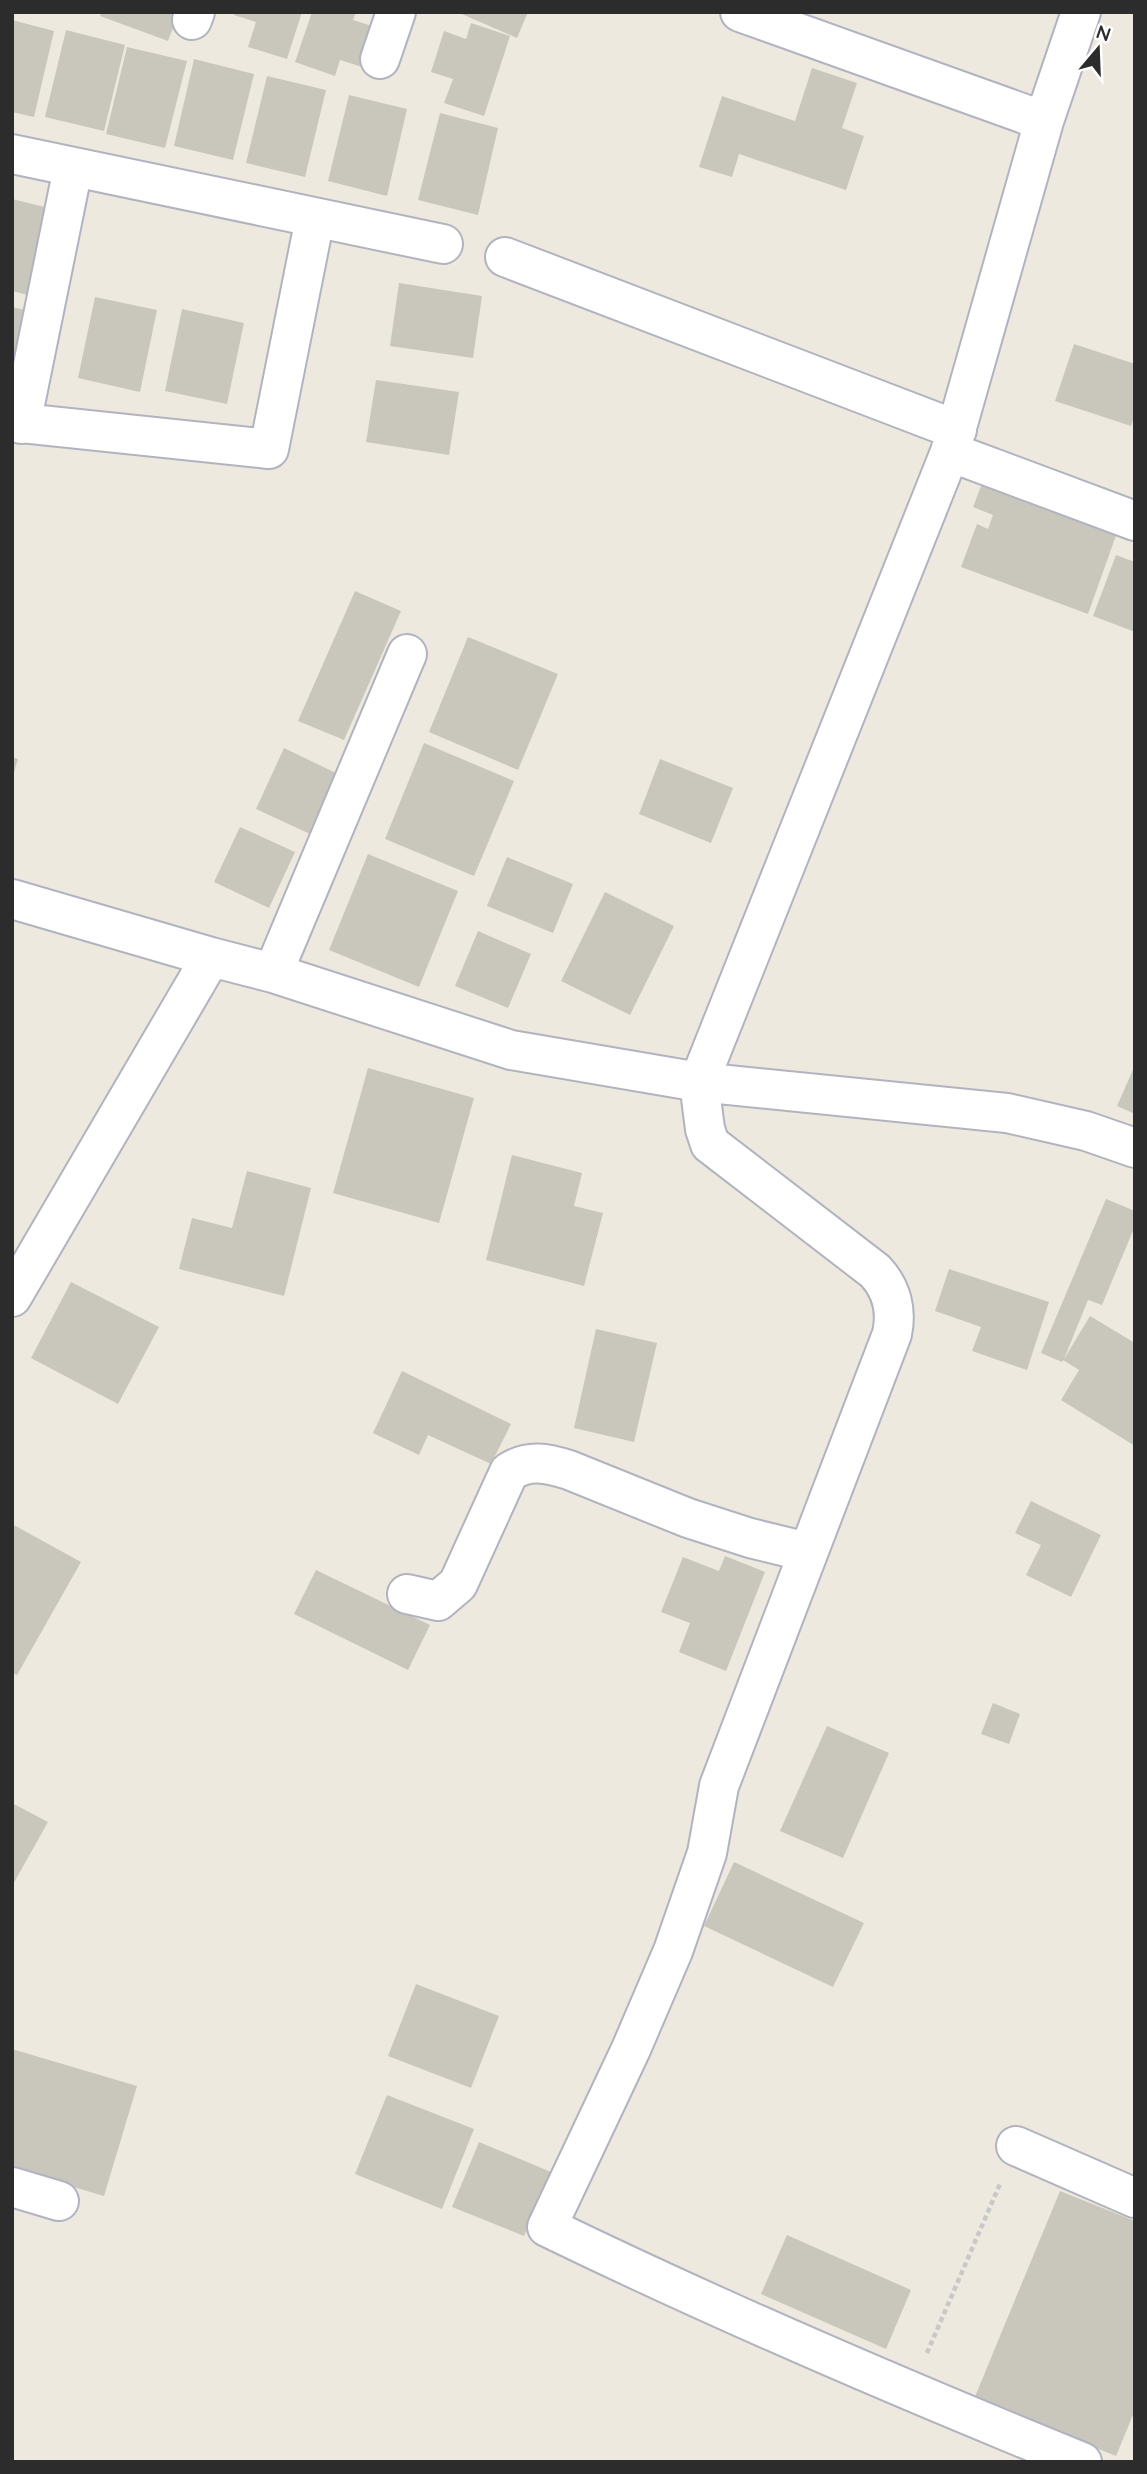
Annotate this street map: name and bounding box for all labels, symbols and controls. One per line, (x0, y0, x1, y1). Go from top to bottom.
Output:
north arrow (1063, 14, 1133, 84)
text: N (1093, 19, 1114, 47)

